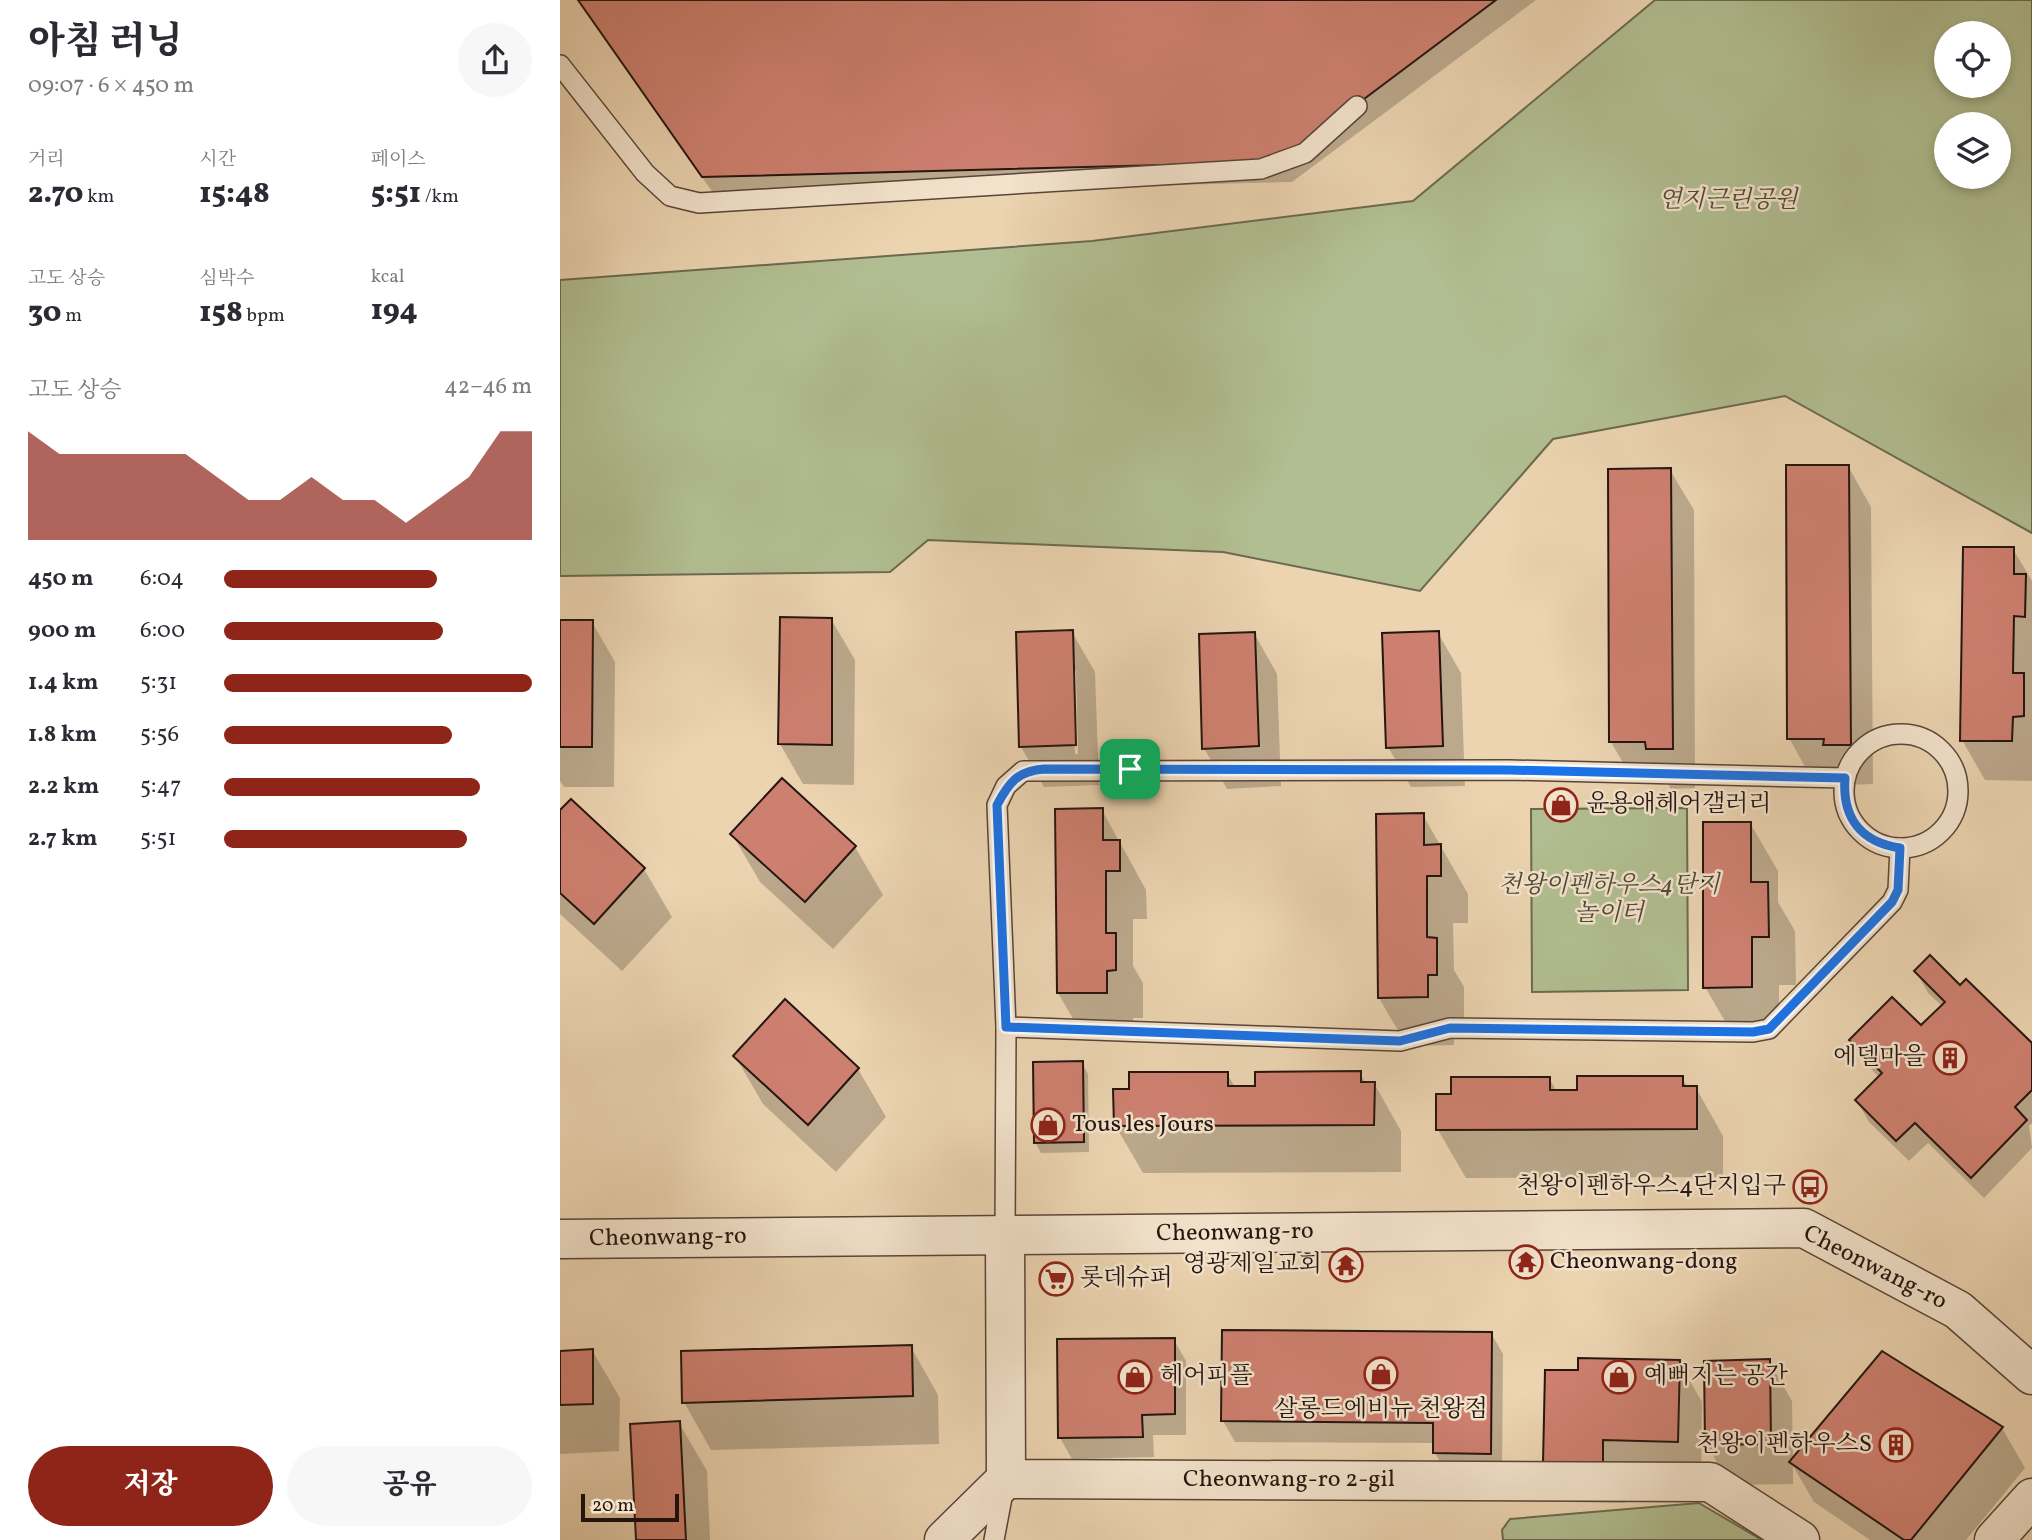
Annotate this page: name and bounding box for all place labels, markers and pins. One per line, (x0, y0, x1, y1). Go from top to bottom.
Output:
pin (1100, 739, 1160, 799)
shop icon: 윤용애헤어갤러리 (1542, 786, 1580, 824)
place label: 윤용애헤어갤러리 (1586, 788, 1771, 822)
building icon: 에델마을 (1931, 1039, 1969, 1077)
place label: 에델마을 (1833, 1041, 1926, 1075)
shop icon: Tous les Jours (1029, 1106, 1067, 1144)
place label: Tous les Jours (1072, 1108, 1214, 1142)
bus stop icon: 천왕이펜하우스4단지입구 (1791, 1168, 1829, 1206)
place label: 천왕이펜하우스4단지입구 (1517, 1170, 1786, 1204)
temple icon: Cheonwang-dong (1507, 1243, 1545, 1281)
place label: Cheonwang-dong (1550, 1245, 1738, 1279)
temple icon: 영광제일교회 (1327, 1246, 1365, 1284)
place label: 영광제일교회 (1183, 1248, 1322, 1282)
supermarket icon: 롯데슈퍼 (1037, 1260, 1075, 1298)
place label: 롯데슈퍼 (1080, 1262, 1173, 1296)
shop icon: 살롱드에비뉴 천왕점 (1362, 1355, 1400, 1393)
shop icon: 헤어피플 (1116, 1358, 1154, 1396)
shop icon: 예뻐지는 공간 (1600, 1358, 1638, 1396)
place label: 헤어피플 (1160, 1360, 1253, 1394)
place label: 예뻐지는 공간 (1644, 1360, 1789, 1394)
place label: 살롱드에비뉴 천왕점 (1274, 1393, 1488, 1427)
building icon: 천왕이펜하우스S (1877, 1426, 1915, 1464)
place label: 천왕이펜하우스S (1696, 1428, 1872, 1462)

